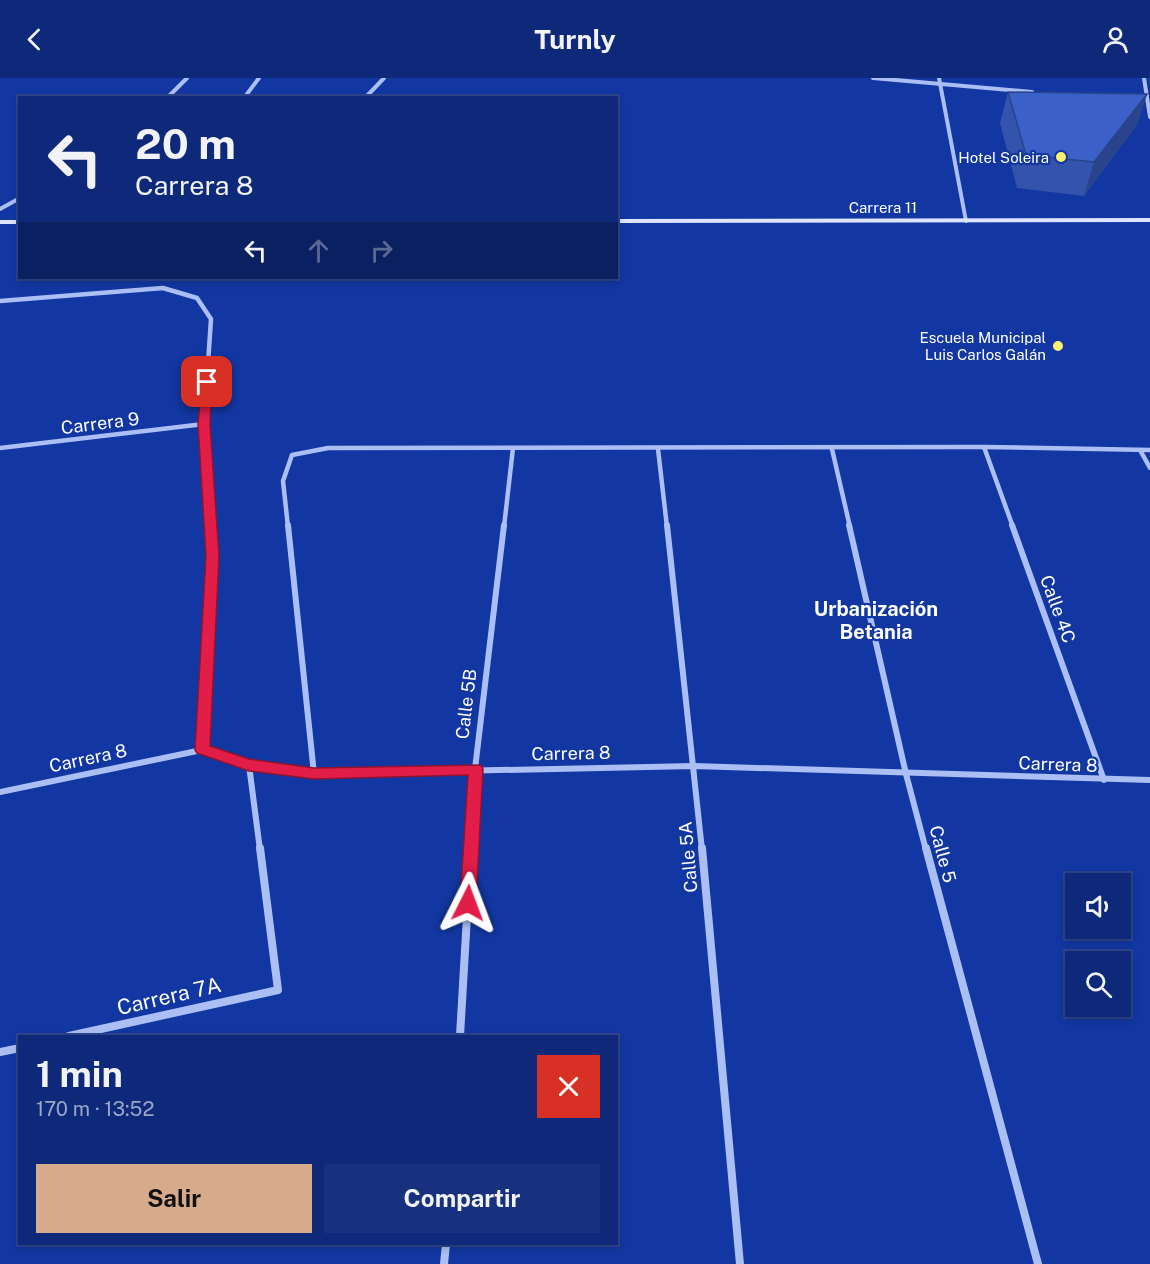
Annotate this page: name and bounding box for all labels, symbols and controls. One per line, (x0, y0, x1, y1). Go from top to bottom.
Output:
icon: back (18, 23, 51, 56)
text: Turnly (534, 23, 616, 55)
icon: person (1099, 23, 1132, 56)
text: 20 m (135, 119, 236, 168)
icon: left (36, 120, 114, 198)
place label: Hotel Soleira (958, 149, 1049, 166)
marker: Hotel Soleira (1054, 150, 1068, 164)
text: Carrera 8 (135, 169, 254, 201)
street label: Carrera 11 (849, 199, 917, 216)
icon: left (239, 234, 272, 267)
icon: ahead (302, 234, 335, 267)
icon: right (365, 234, 398, 267)
place label: Escuela Municipal Luis Carlos Galán (920, 329, 1046, 363)
marker: Escuela Municipal Luis Carlos Galán (1051, 339, 1065, 353)
pin (181, 356, 232, 407)
icon: arrive (190, 365, 223, 398)
street label: Carrera 9 (60, 408, 140, 438)
street label: Calle 4C (1036, 572, 1080, 646)
district label: Urbanización Betania (814, 597, 938, 644)
street label: Calle 5B (451, 668, 481, 740)
street label: Carrera 8 (47, 740, 129, 776)
street label: Carrera 8 (531, 742, 611, 764)
street label: Carrera 8 (1018, 752, 1098, 776)
street label: Calle 5A (674, 820, 702, 893)
street label: Calle 5 (925, 823, 961, 885)
position arrow (436, 871, 500, 935)
map controls (1065, 873, 1131, 1017)
button: sound (1065, 873, 1131, 939)
button: search (1065, 951, 1131, 1017)
street label: Carrera 7A (114, 972, 224, 1020)
text: 1 min (36, 1053, 123, 1095)
button: close (537, 1055, 600, 1118)
text: 170 m · 13:52 (36, 1097, 154, 1121)
button: Salir (36, 1164, 312, 1233)
button: Compartir (324, 1164, 600, 1233)

